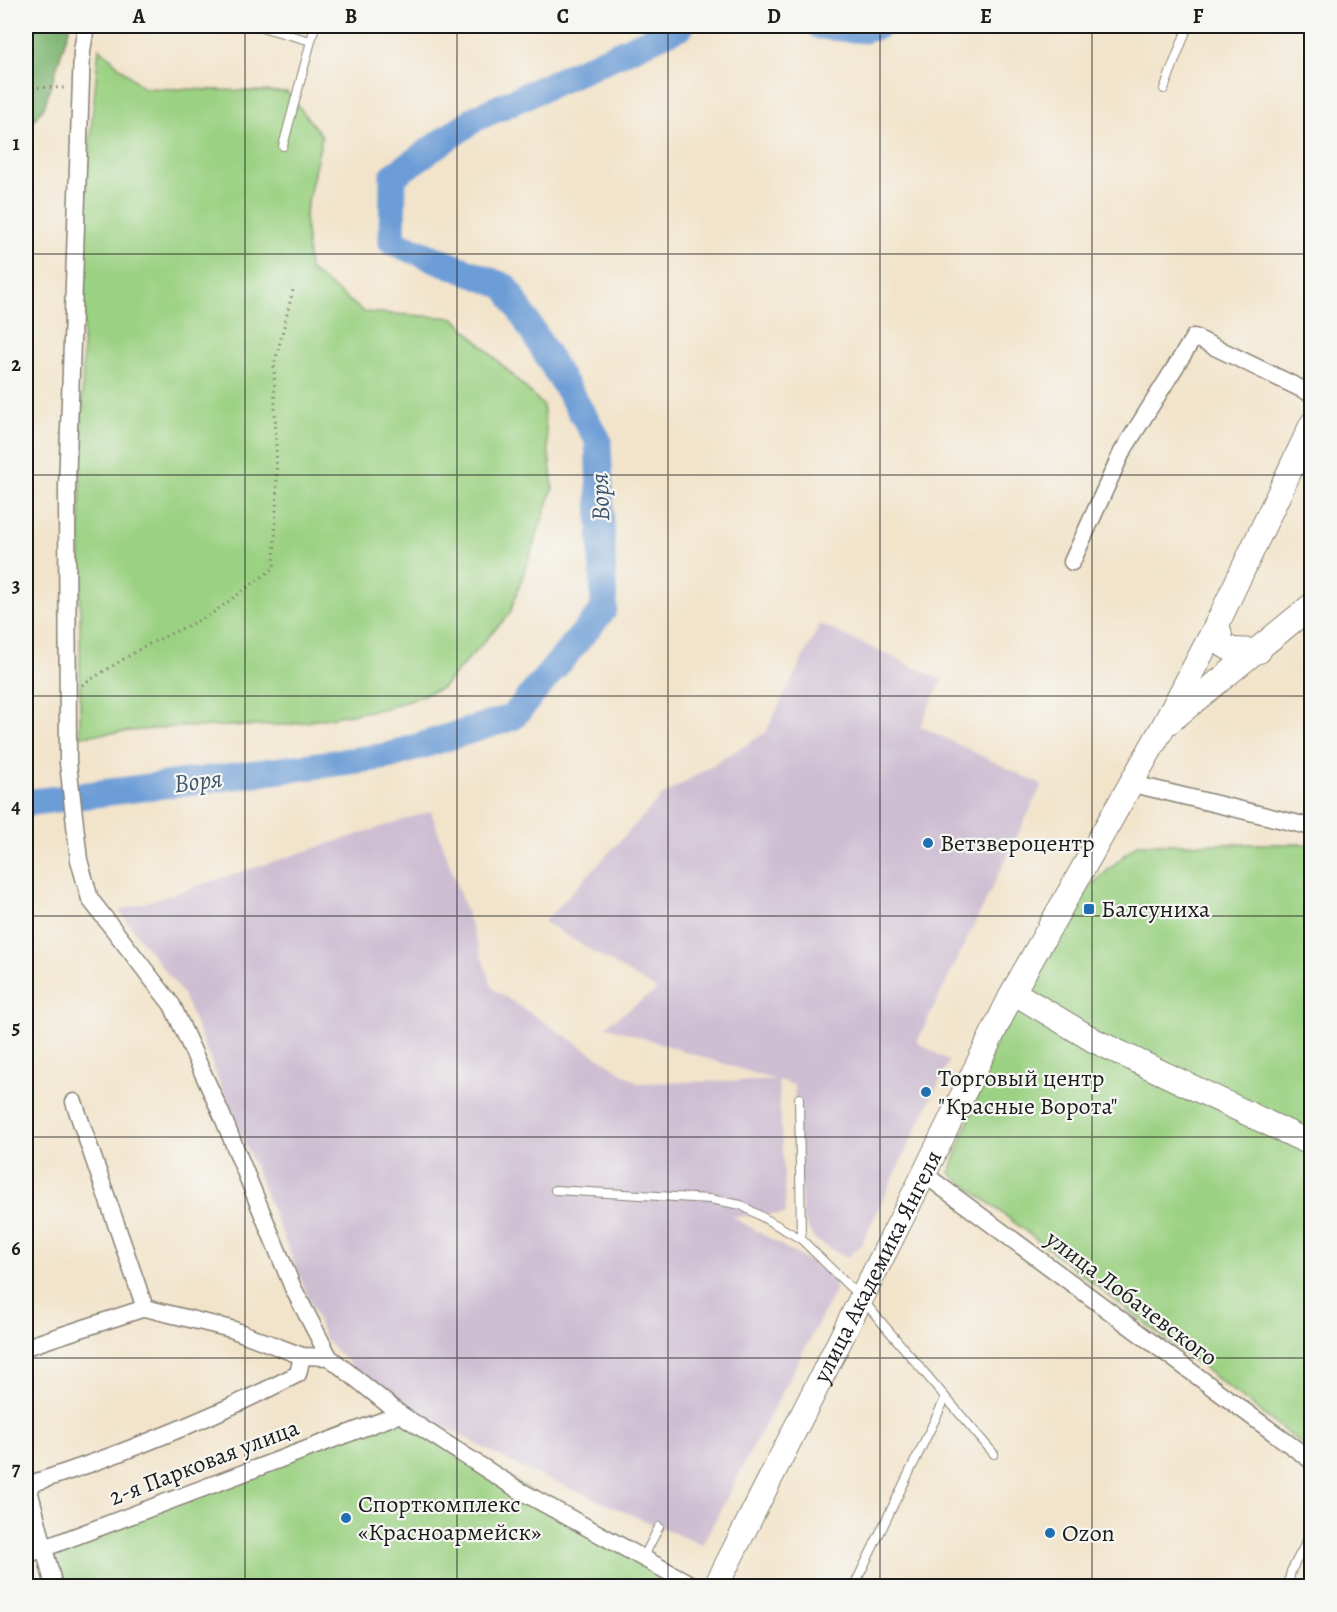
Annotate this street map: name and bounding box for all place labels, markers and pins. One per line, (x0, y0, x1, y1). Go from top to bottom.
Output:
place label: Ветзвероцентр (940, 827, 1095, 859)
marker: Ветзвероцентр (921, 836, 935, 850)
place label: Балсуниха (1101, 893, 1210, 925)
marker: Балсуниха (1082, 902, 1096, 916)
place label: Торговый центр "Красные Ворота" (938, 1062, 1118, 1122)
marker: Торговый центр "Красные Ворота" (919, 1085, 933, 1099)
place label: Спорткомплекс «Красноармейск» (358, 1488, 541, 1548)
marker: Спорткомплекс «Красноармейск» (339, 1511, 353, 1525)
place label: Ozon (1062, 1517, 1115, 1549)
marker: Ozon (1043, 1526, 1057, 1540)

